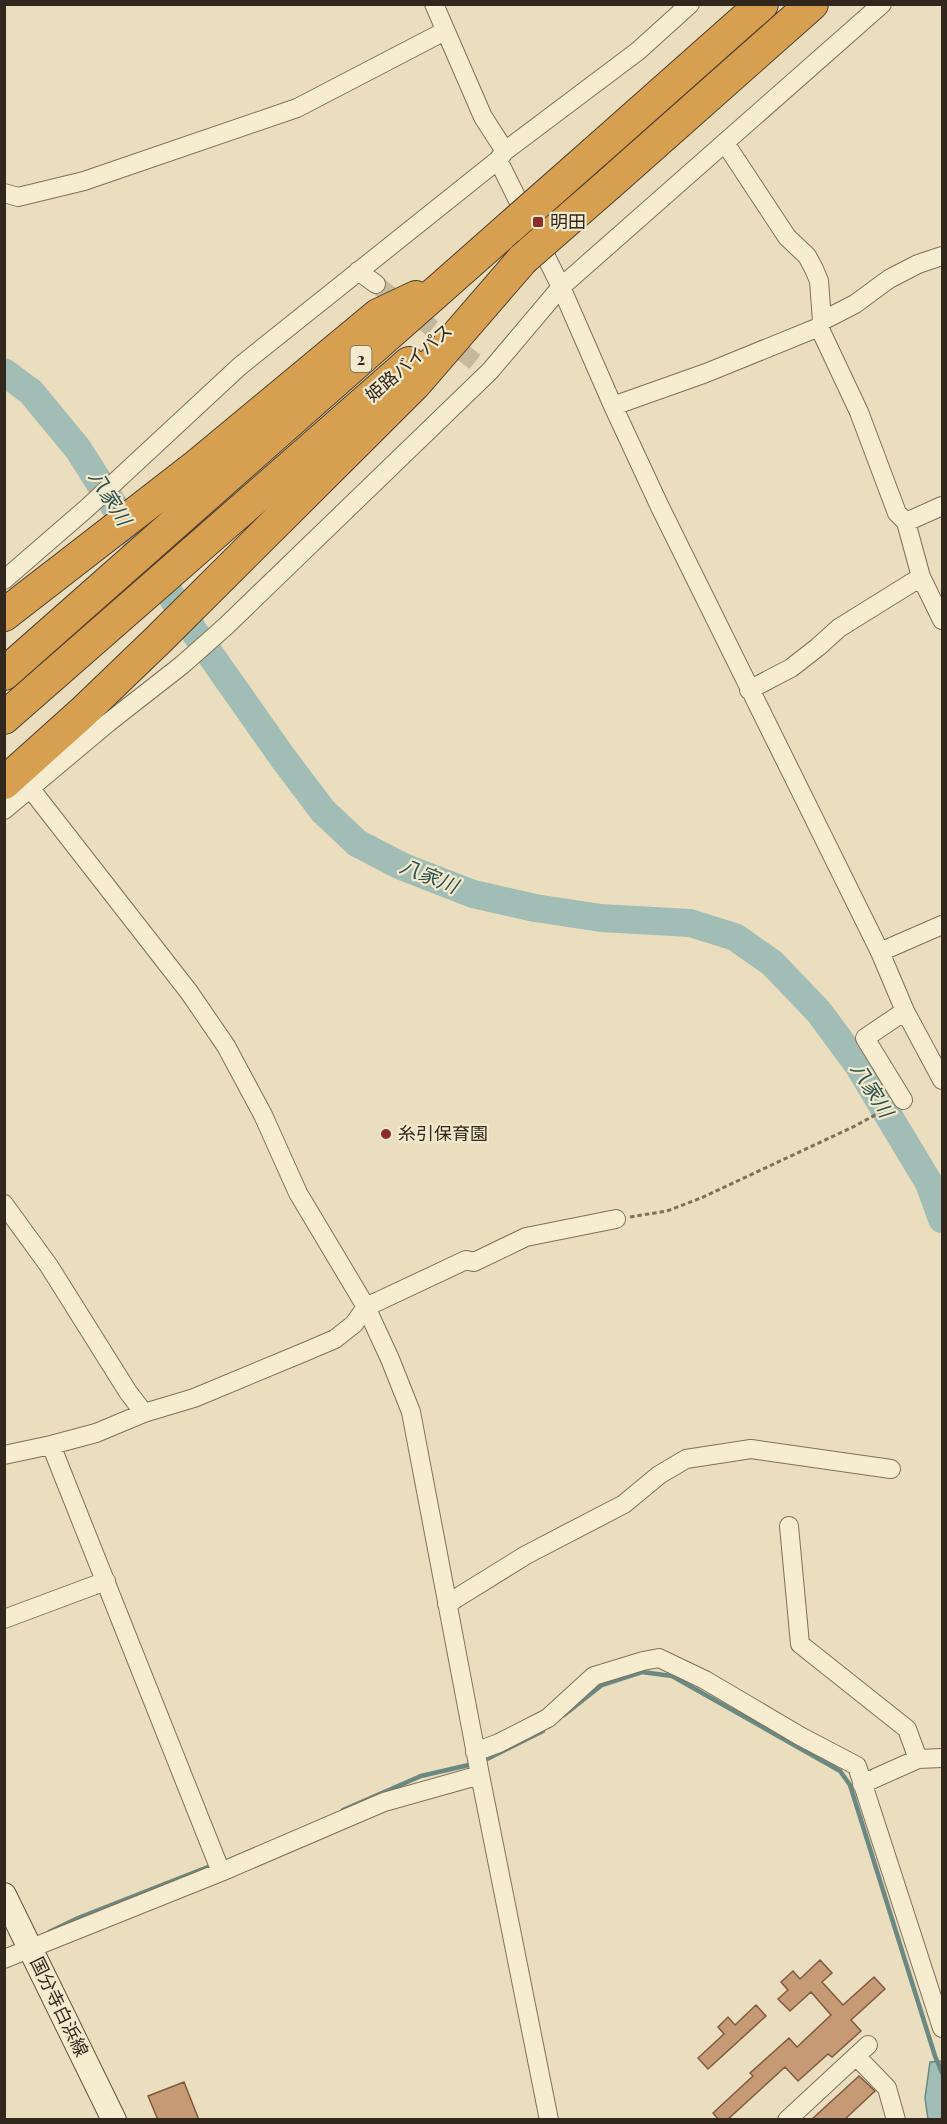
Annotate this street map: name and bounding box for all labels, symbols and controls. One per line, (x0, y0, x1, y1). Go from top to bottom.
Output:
place label: 明田 (550, 209, 586, 233)
marker: 明田 (531, 215, 545, 229)
street label: 姫路バイパス (360, 318, 457, 407)
road number: 2 (350, 346, 372, 372)
water label: 八家川 (84, 465, 140, 531)
water label: 八家川 (397, 851, 464, 899)
water label: 八家川 (846, 1057, 902, 1123)
place label: 糸引保育園 (398, 1121, 488, 1145)
marker: 糸引保育園 (379, 1127, 393, 1141)
street label: 国分寺白浜線 (25, 1953, 94, 2060)

